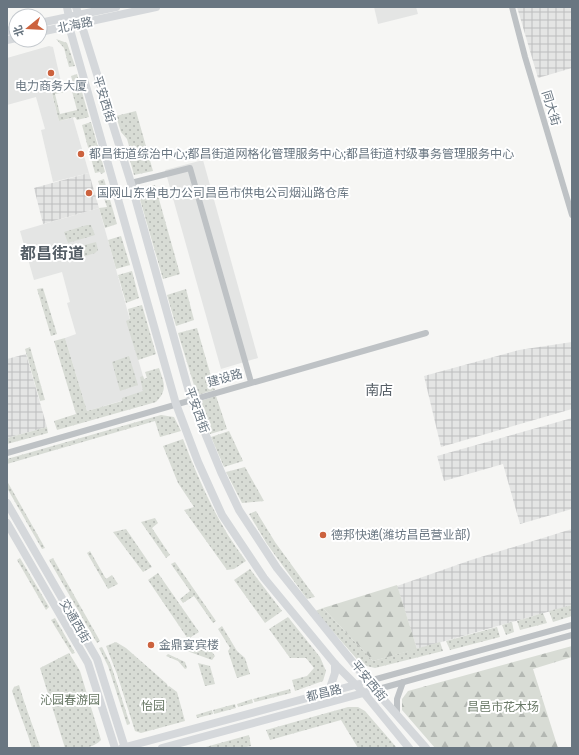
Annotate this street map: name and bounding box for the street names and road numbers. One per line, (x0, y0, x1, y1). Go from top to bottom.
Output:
street label: 北海路 (56, 14, 94, 36)
street label: 平安西街 (90, 74, 118, 124)
street label: 同大街 (539, 89, 563, 127)
street label: 建设路 (206, 366, 244, 390)
street label: 平安西街 (182, 385, 212, 435)
street label: 交通西街 (57, 597, 93, 645)
street label: 平安西街 (348, 658, 390, 704)
street label: 都昌路 (305, 682, 343, 704)

